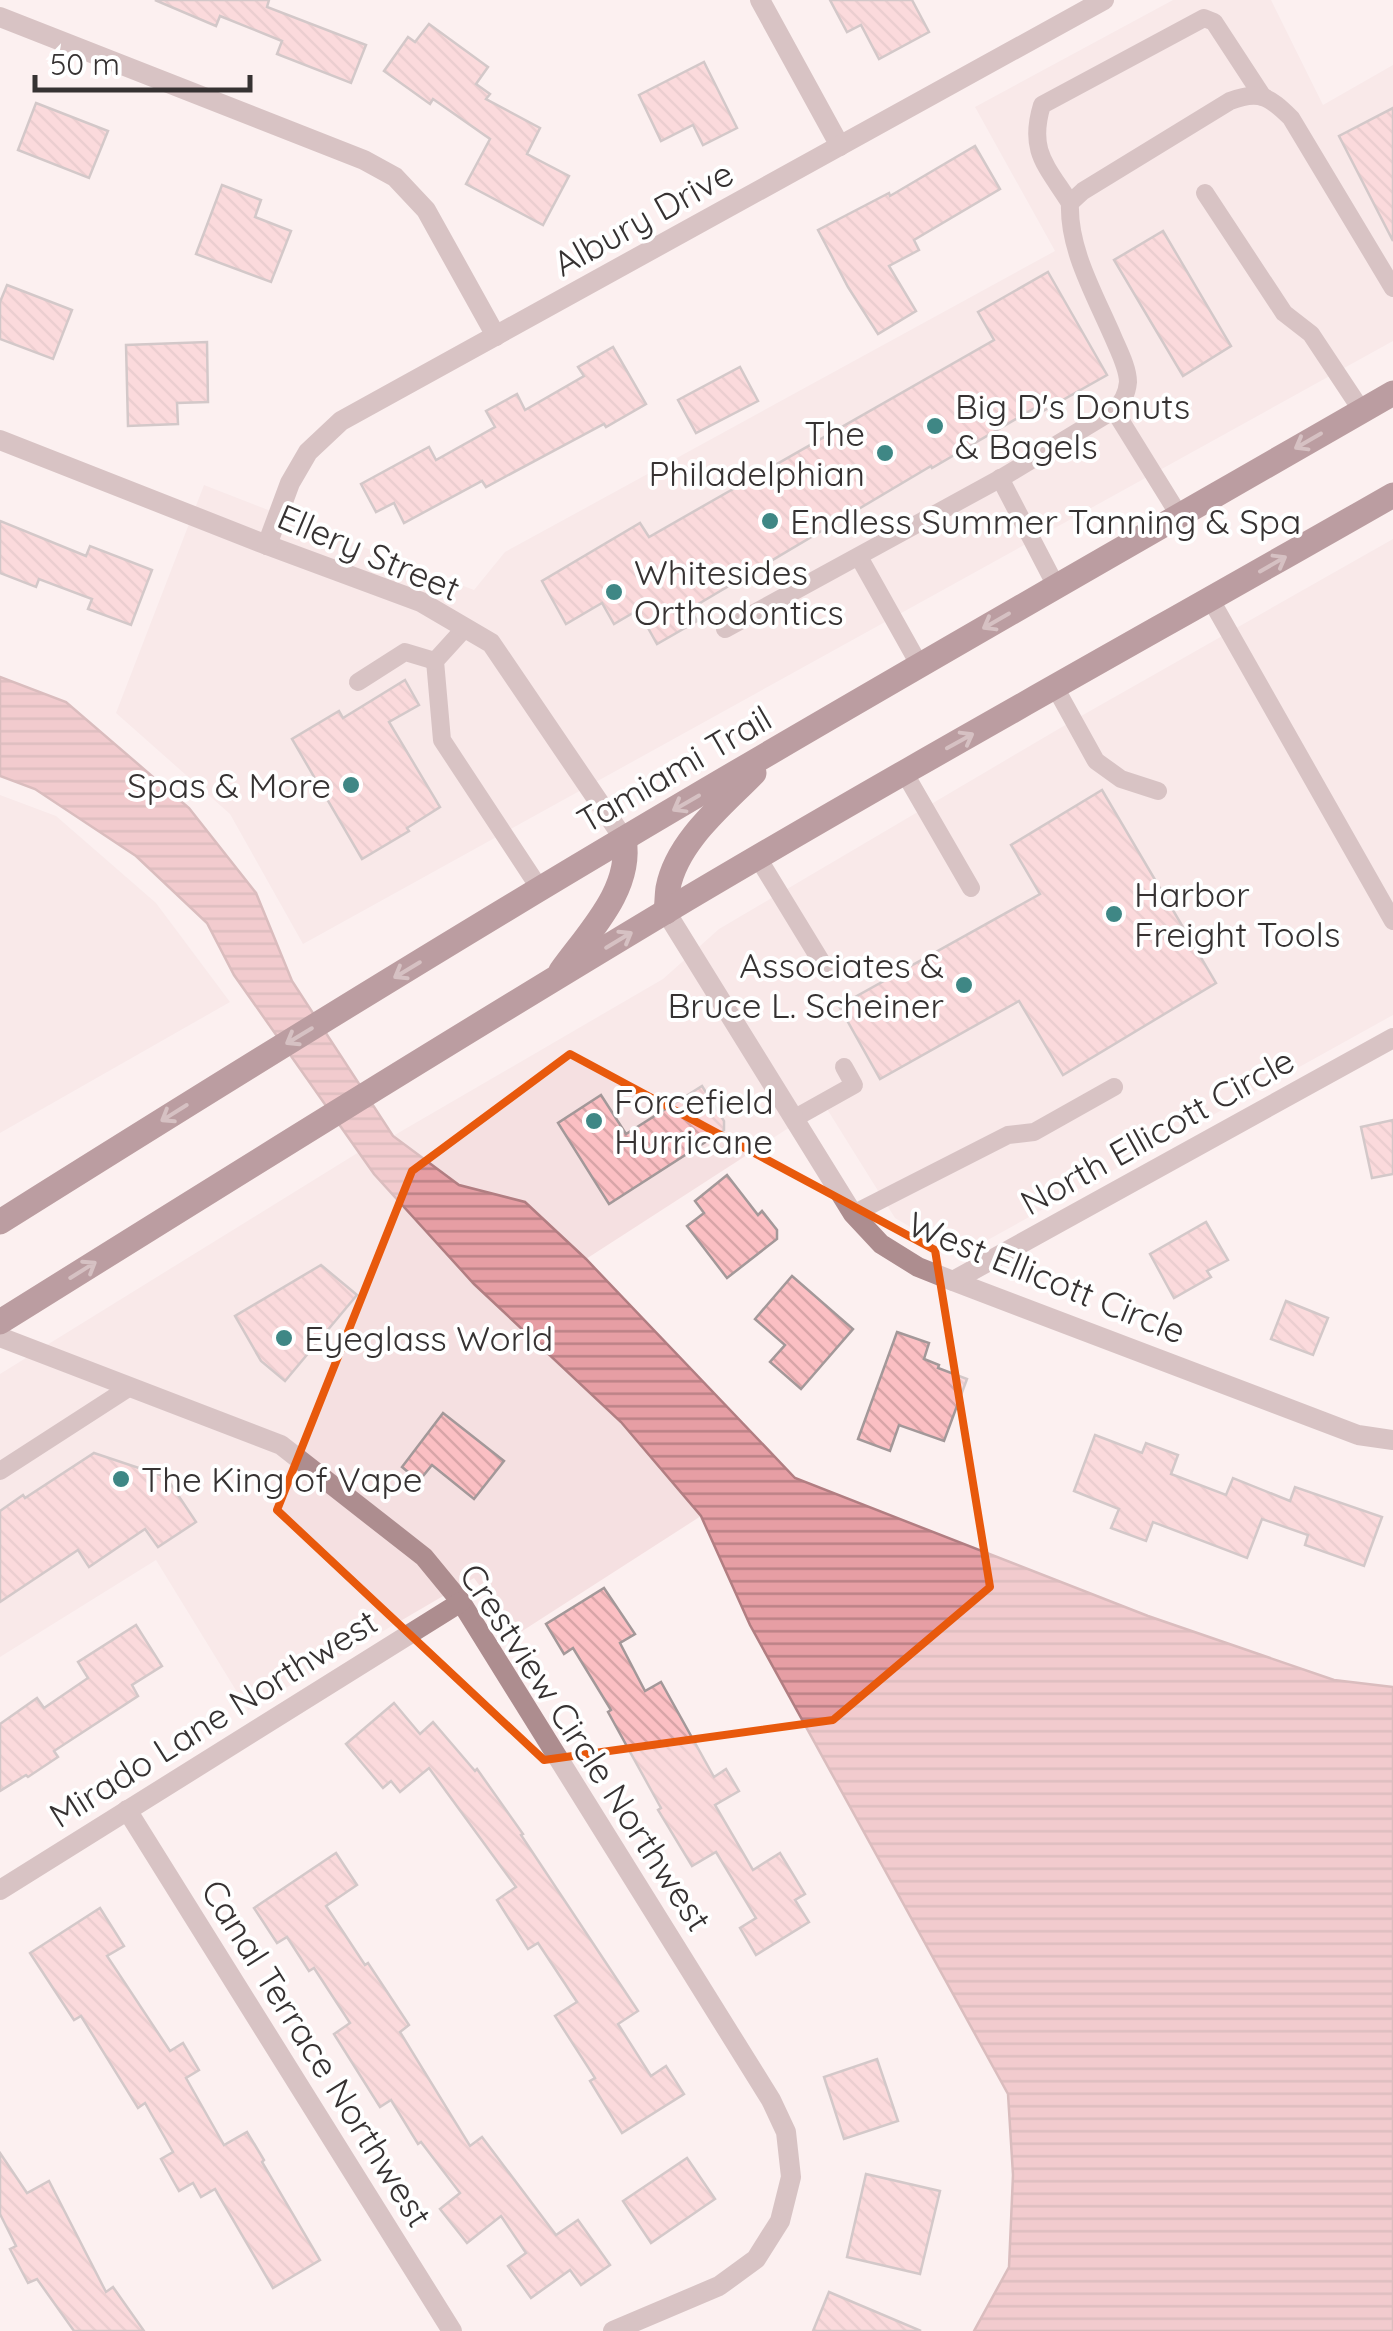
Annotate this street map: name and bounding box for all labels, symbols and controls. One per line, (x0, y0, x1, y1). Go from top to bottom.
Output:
scale bar (35, 30, 250, 92)
text: 50 m (50, 45, 120, 83)
street label: Albury Drive (545, 151, 741, 285)
place label: Big D's Donuts & Bagels (955, 384, 1190, 468)
place label: The Philadelphian (648, 411, 865, 495)
marker: Big D's Donuts & Bagels (924, 415, 946, 437)
one-way arrow (1294, 432, 1324, 452)
marker: The Philadelphian (874, 442, 896, 464)
street label: Ellery Street (271, 494, 467, 610)
place label: Endless Summer Tanning & Spa (790, 499, 1301, 543)
marker: Endless Summer Tanning & Spa (759, 510, 781, 532)
place label: Whitesides Orthodontics (634, 550, 844, 634)
one-way arrow (1258, 554, 1287, 574)
marker: Whitesides Orthodontics (603, 581, 625, 603)
one-way arrow (983, 611, 1011, 631)
street label: Tamiami Trail (569, 696, 779, 842)
one-way arrow (945, 731, 974, 751)
place label: Spas & More (127, 763, 331, 807)
marker: Spas & More (340, 774, 362, 796)
one-way arrow (671, 793, 701, 813)
place label: Harbor Freight Tools (1134, 872, 1340, 956)
marker: Harbor Freight Tools (1103, 903, 1125, 925)
one-way arrow (604, 930, 633, 950)
place label: Associates & Bruce L. Scheiner (667, 943, 944, 1027)
one-way arrow (393, 960, 422, 980)
marker: Associates & Bruce L. Scheiner (953, 974, 975, 996)
one-way arrow (285, 1025, 314, 1046)
street label: North Ellicott Circle (1012, 1038, 1302, 1224)
place label: Forcefield Hurricane (614, 1079, 774, 1163)
one-way arrow (160, 1103, 189, 1123)
marker: Forcefield Hurricane (583, 1110, 605, 1132)
street label: West Ellicott Circle (902, 1201, 1192, 1353)
one-way arrow (68, 1260, 96, 1281)
place label: Eyeglass World (304, 1316, 553, 1360)
marker: Eyeglass World (273, 1327, 295, 1349)
place label: The King of Vape (141, 1457, 422, 1501)
marker: The King of Vape (110, 1468, 132, 1490)
street label: Crestview Circle Northwest (451, 1555, 721, 1939)
street label: Mirado Lane Northwest (41, 1599, 385, 1837)
street label: Canal Terrace Northwest (192, 1871, 442, 2235)

